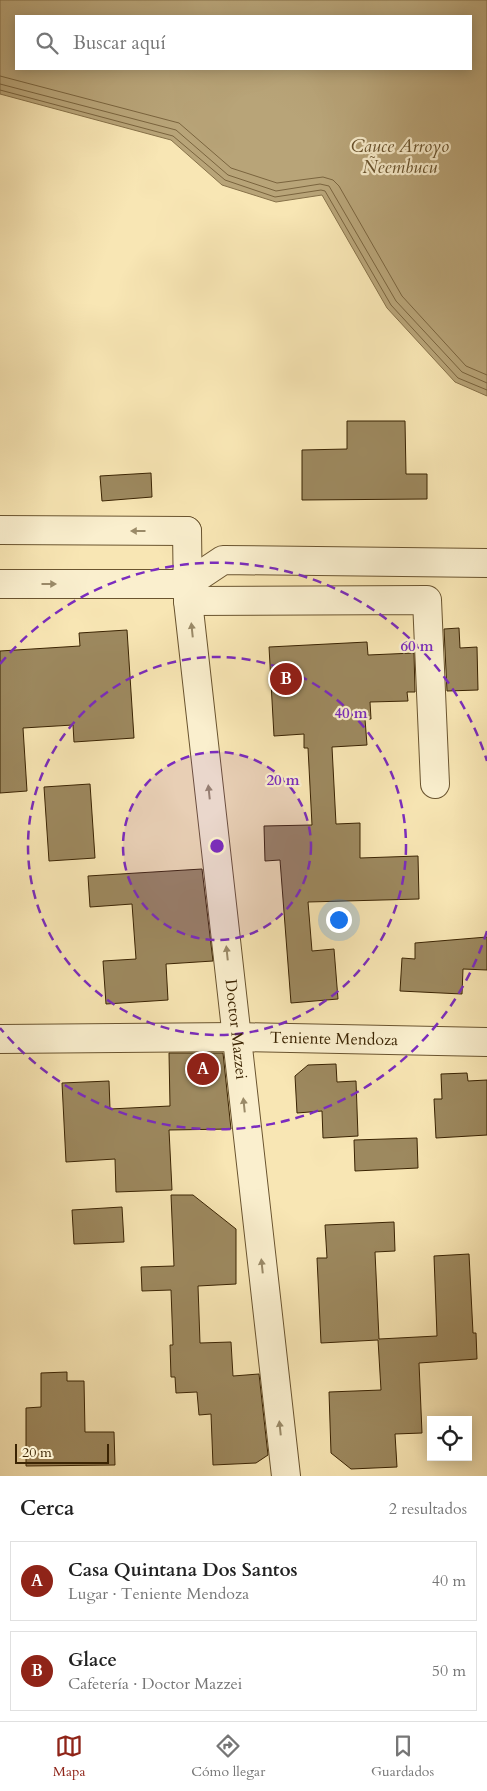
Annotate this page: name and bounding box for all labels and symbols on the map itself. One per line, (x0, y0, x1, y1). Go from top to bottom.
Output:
water label: Cauce Arroyo Ñeembucu (351, 134, 449, 180)
one-way arrow (130, 527, 146, 535)
one-way arrow (41, 580, 57, 588)
one-way arrow (187, 622, 195, 638)
text: 60 m (400, 636, 434, 656)
pin: B (270, 660, 302, 698)
text: 40 m (334, 703, 368, 723)
text: 20 m (266, 770, 300, 790)
one-way arrow (205, 784, 213, 800)
centre of rings (208, 837, 226, 855)
your location (326, 907, 352, 933)
one-way arrow (223, 945, 231, 961)
street label: Doctor Mazzei (219, 978, 253, 1081)
street label: Teniente Mendoza (270, 1027, 398, 1051)
pin: A (187, 1050, 219, 1088)
one-way arrow (240, 1096, 248, 1112)
one-way arrow (258, 1258, 266, 1274)
one-way arrow (276, 1419, 284, 1435)
scale bar (15, 1441, 109, 1464)

